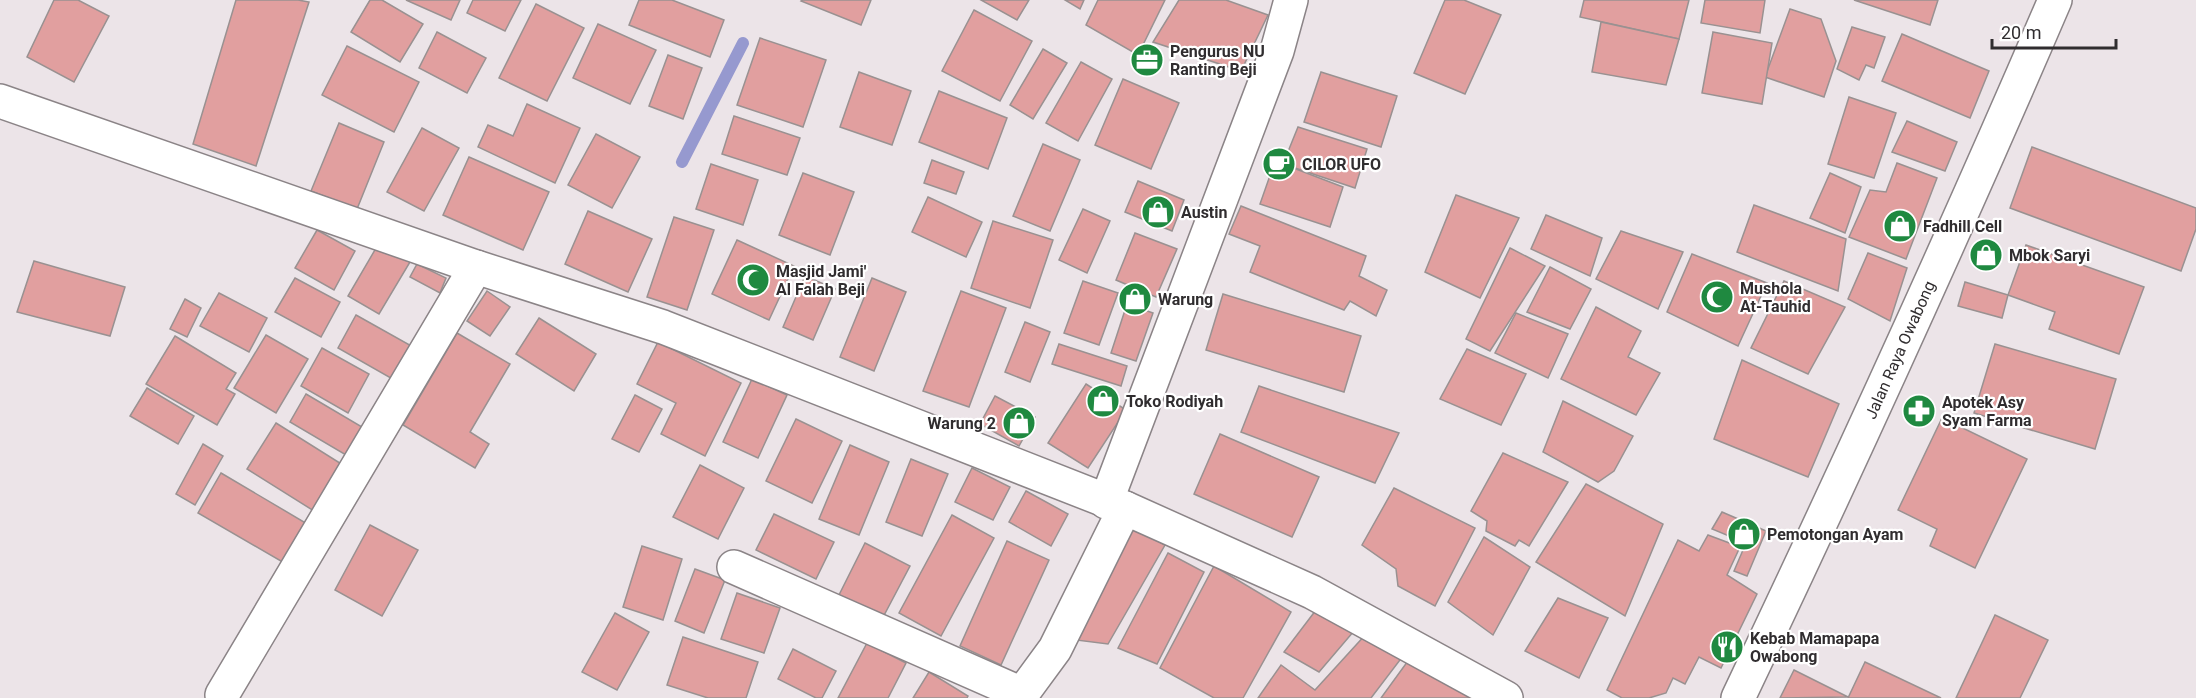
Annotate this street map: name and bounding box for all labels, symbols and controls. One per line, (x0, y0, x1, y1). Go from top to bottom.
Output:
scale bar (1992, 12, 2116, 50)
text: 20 m (2001, 22, 2041, 43)
office icon: Pengurus NU Ranting Beji (1129, 42, 1165, 78)
place label: Pengurus NU Ranting Beji (1170, 42, 1265, 79)
cafe icon: CILOR UFO (1261, 146, 1297, 182)
place label: CILOR UFO (1302, 155, 1381, 174)
shop icon: Austin (1140, 194, 1176, 230)
place label: Austin (1181, 203, 1227, 222)
shop icon: Fadhill Cell (1882, 208, 1918, 244)
place label: Fadhill Cell (1923, 217, 2002, 236)
shop icon: Mbok Saryi (1968, 237, 2004, 273)
place label: Mbok Saryi (2009, 246, 2090, 265)
mosque icon: Masjid Jami' Al Falah Beji (735, 262, 771, 298)
place label: Masjid Jami' Al Falah Beji (776, 262, 867, 299)
street label: Jalan Raya Owabong (1861, 278, 1939, 422)
mosque icon: Mushola At-Tauhid (1699, 279, 1735, 315)
place label: Mushola At-Tauhid (1740, 279, 1811, 316)
shop icon: Warung (1117, 281, 1153, 317)
place label: Warung (1158, 290, 1213, 309)
shop icon: Toko Rodiyah (1085, 383, 1121, 419)
place label: Toko Rodiyah (1126, 392, 1223, 411)
pharmacy icon: Apotek Asy Syam Farma (1901, 393, 1937, 429)
place label: Apotek Asy Syam Farma (1942, 393, 2032, 430)
shop icon: Warung 2 (1001, 405, 1037, 441)
place label: Warung 2 (928, 414, 996, 433)
shop icon: Pemotongan Ayam (1726, 516, 1762, 552)
place label: Pemotongan Ayam (1767, 525, 1903, 544)
restaurant icon: Kebab Mamapapa Owabong (1709, 629, 1745, 665)
place label: Kebab Mamapapa Owabong (1750, 629, 1880, 666)

